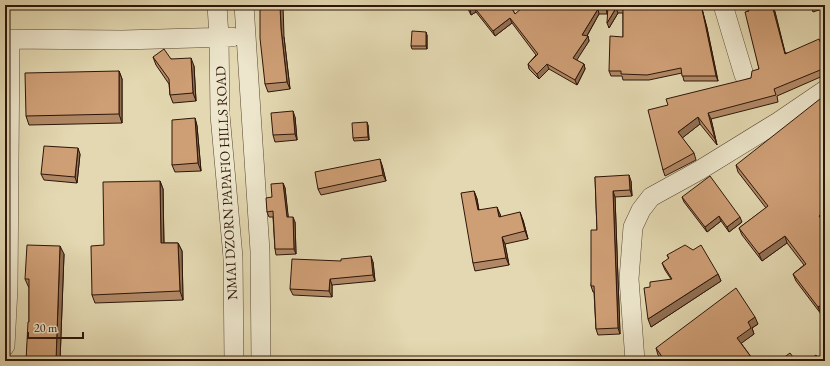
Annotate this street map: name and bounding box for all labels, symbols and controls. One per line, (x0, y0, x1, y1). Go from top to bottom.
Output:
street label: NMAI DZORN PAPAFIO HILLS ROAD (211, 65, 241, 301)
scale bar (28, 314, 83, 340)
text: 20 m (34, 320, 58, 336)

